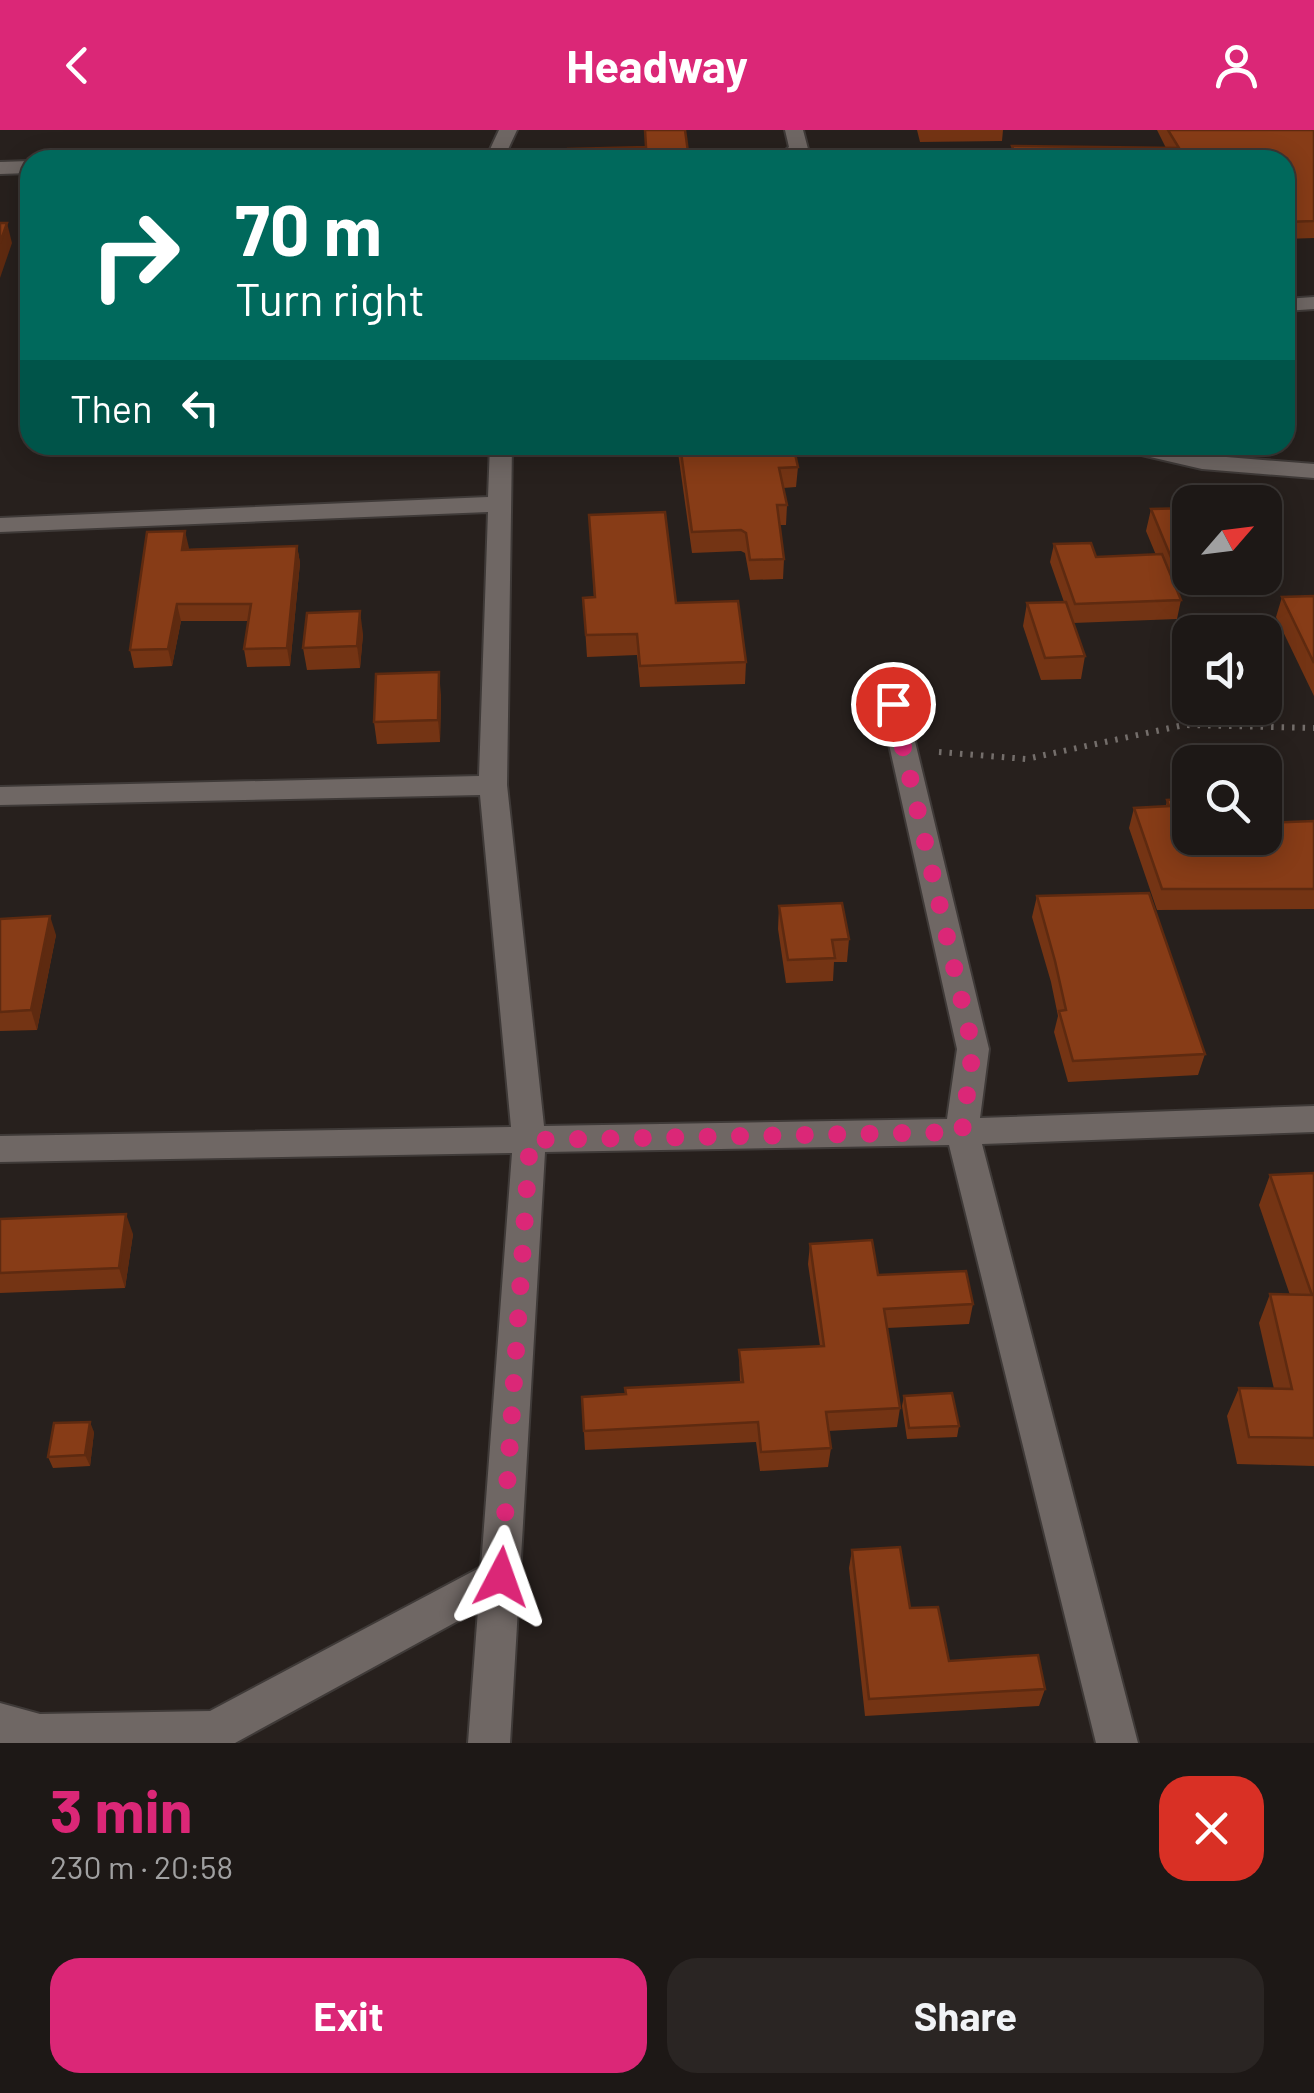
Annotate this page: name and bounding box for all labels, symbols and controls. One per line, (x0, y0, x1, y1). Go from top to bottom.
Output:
icon: back (50, 38, 105, 93)
text: Headway (566, 38, 748, 92)
icon: person (1209, 38, 1264, 93)
text: 70 m (235, 186, 382, 270)
icon: right (70, 190, 200, 320)
text: Turn right (235, 271, 425, 325)
icon: left (173, 380, 228, 435)
text: Then (70, 385, 153, 431)
north arrow (1172, 485, 1282, 595)
map controls (1172, 485, 1282, 855)
button: sound (1172, 615, 1282, 725)
pin (851, 662, 936, 747)
icon: arrive (866, 677, 921, 732)
button: search (1172, 745, 1282, 855)
position arrow (449, 1525, 553, 1629)
text: 3 min (50, 1773, 193, 1845)
button: close (1159, 1776, 1264, 1881)
text: 230 m · 20:58 (50, 1847, 233, 1885)
button: Exit (50, 1958, 647, 2073)
button: Share (667, 1958, 1264, 2073)

